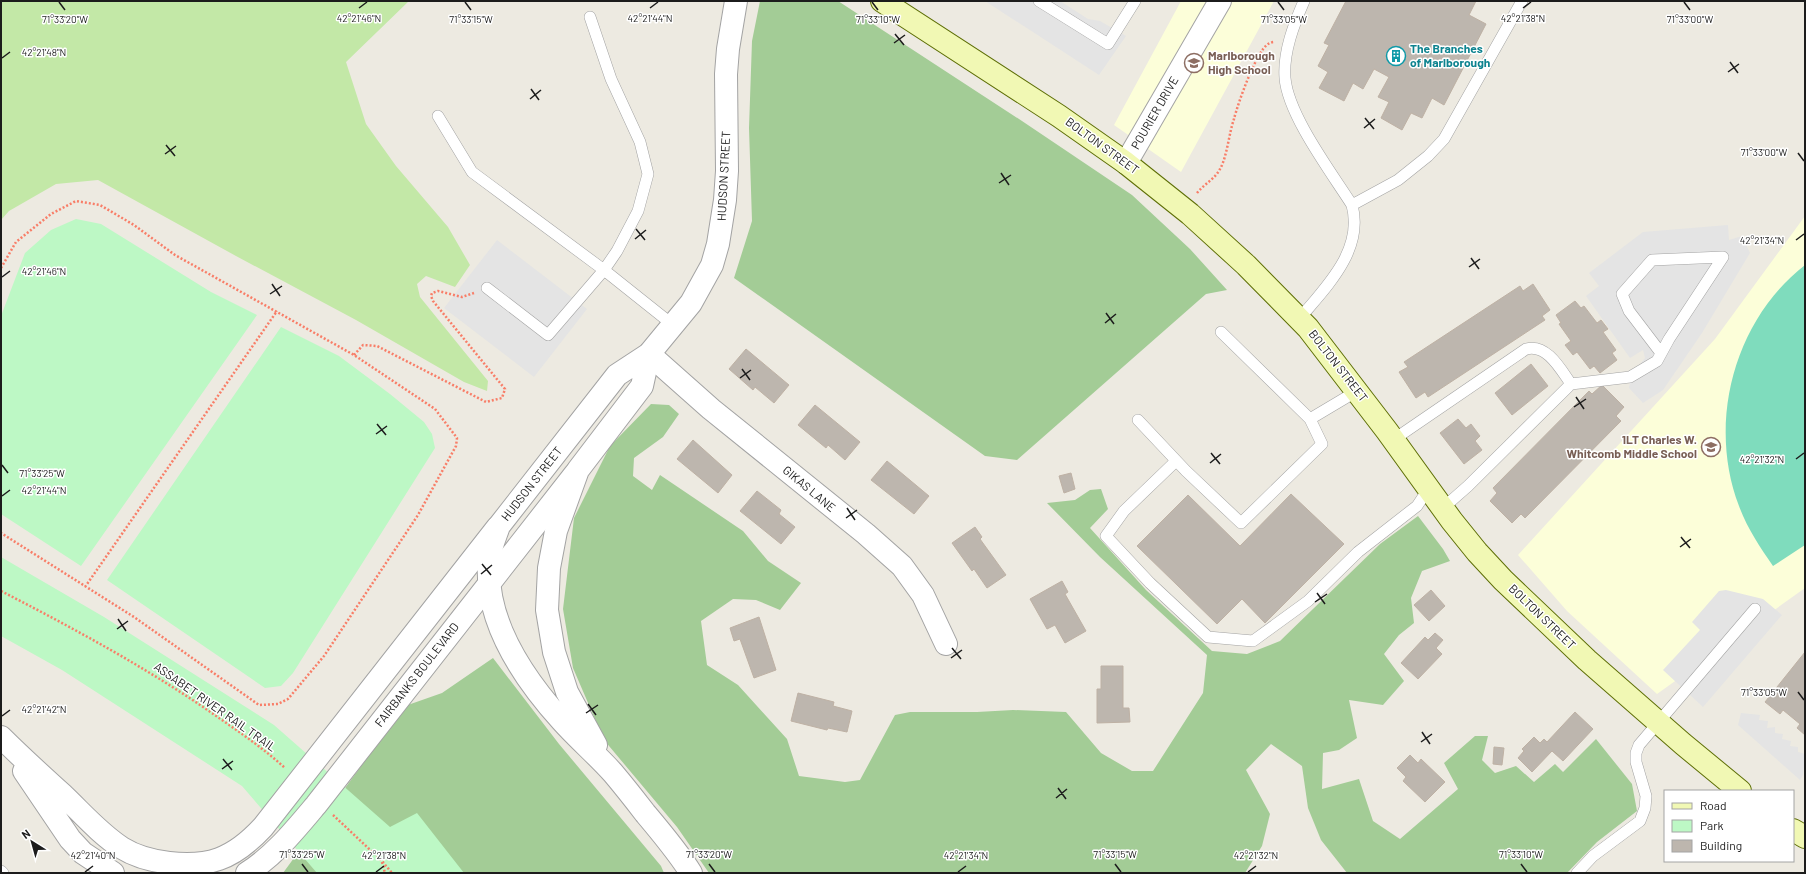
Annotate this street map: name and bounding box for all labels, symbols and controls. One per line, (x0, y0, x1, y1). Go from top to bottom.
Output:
text: 42°21'46"N (337, 12, 381, 24)
text: 42°21'44"N (628, 12, 672, 24)
text: 42°21'38"N (1501, 12, 1545, 24)
text: 71°33'20"W (42, 13, 88, 25)
text: 71°33'15"W (449, 13, 493, 25)
text: 71°33'10"W (856, 13, 900, 25)
text: 71°33'05"W (1261, 13, 1307, 25)
text: 71°33'00"W (1667, 13, 1713, 25)
place label: The Branches of Marlborough (1410, 41, 1490, 69)
building icon: The Branches of Marlborough (1385, 45, 1407, 67)
text: 42°21'48"N (22, 46, 66, 58)
place label: Marlborough High School (1208, 48, 1275, 76)
school or university icon: Marlborough High School (1183, 52, 1205, 74)
street label: POURIER DRIVE (1128, 74, 1181, 151)
street label: BOLTON STREET (1063, 114, 1142, 177)
street label: HUDSON STREET (714, 130, 732, 221)
text: 71°33'00"W (1741, 146, 1787, 158)
text: 42°21'34"N (1740, 234, 1784, 246)
text: 42°21'46"N (22, 265, 66, 277)
street label: BOLTON STREET (1306, 327, 1371, 404)
place label: 1LT Charles W. Whitcomb Middle School (1567, 432, 1697, 460)
school or university icon: 1LT Charles W. Whitcomb Middle School (1700, 436, 1722, 458)
street label: HUDSON STREET (498, 443, 565, 523)
text: 42°21'32"N (1740, 453, 1784, 465)
street label: GIKAS LANE (781, 462, 839, 514)
text: 71°33'25"W (19, 467, 65, 479)
text: 42°21'44"N (22, 484, 66, 496)
street label: BOLTON STREET (1506, 581, 1579, 652)
street label: FAIRBANKS BOULEVARD (371, 620, 461, 729)
street label: ASSABET RIVER RAIL TRAIL (152, 659, 279, 754)
text: 71°33'05"W (1741, 686, 1787, 698)
text: 42°21'42"N (22, 703, 66, 715)
legend (1664, 790, 1794, 862)
text: Road (1700, 798, 1727, 812)
text: Park (1700, 818, 1724, 832)
north arrow (12, 822, 52, 862)
text: N (19, 826, 33, 841)
text: Building (1700, 838, 1742, 852)
text: 71°33'25"W (279, 848, 325, 860)
text: 71°33'20"W (686, 848, 732, 860)
text: 71°33'15"W (1093, 848, 1137, 860)
text: 71°33'10"W (1499, 848, 1543, 860)
text: 42°21'40"N (70, 849, 116, 861)
text: 42°21'38"N (362, 849, 406, 861)
text: 42°21'34"N (944, 849, 988, 861)
text: 42°21'32"N (1234, 849, 1278, 861)

